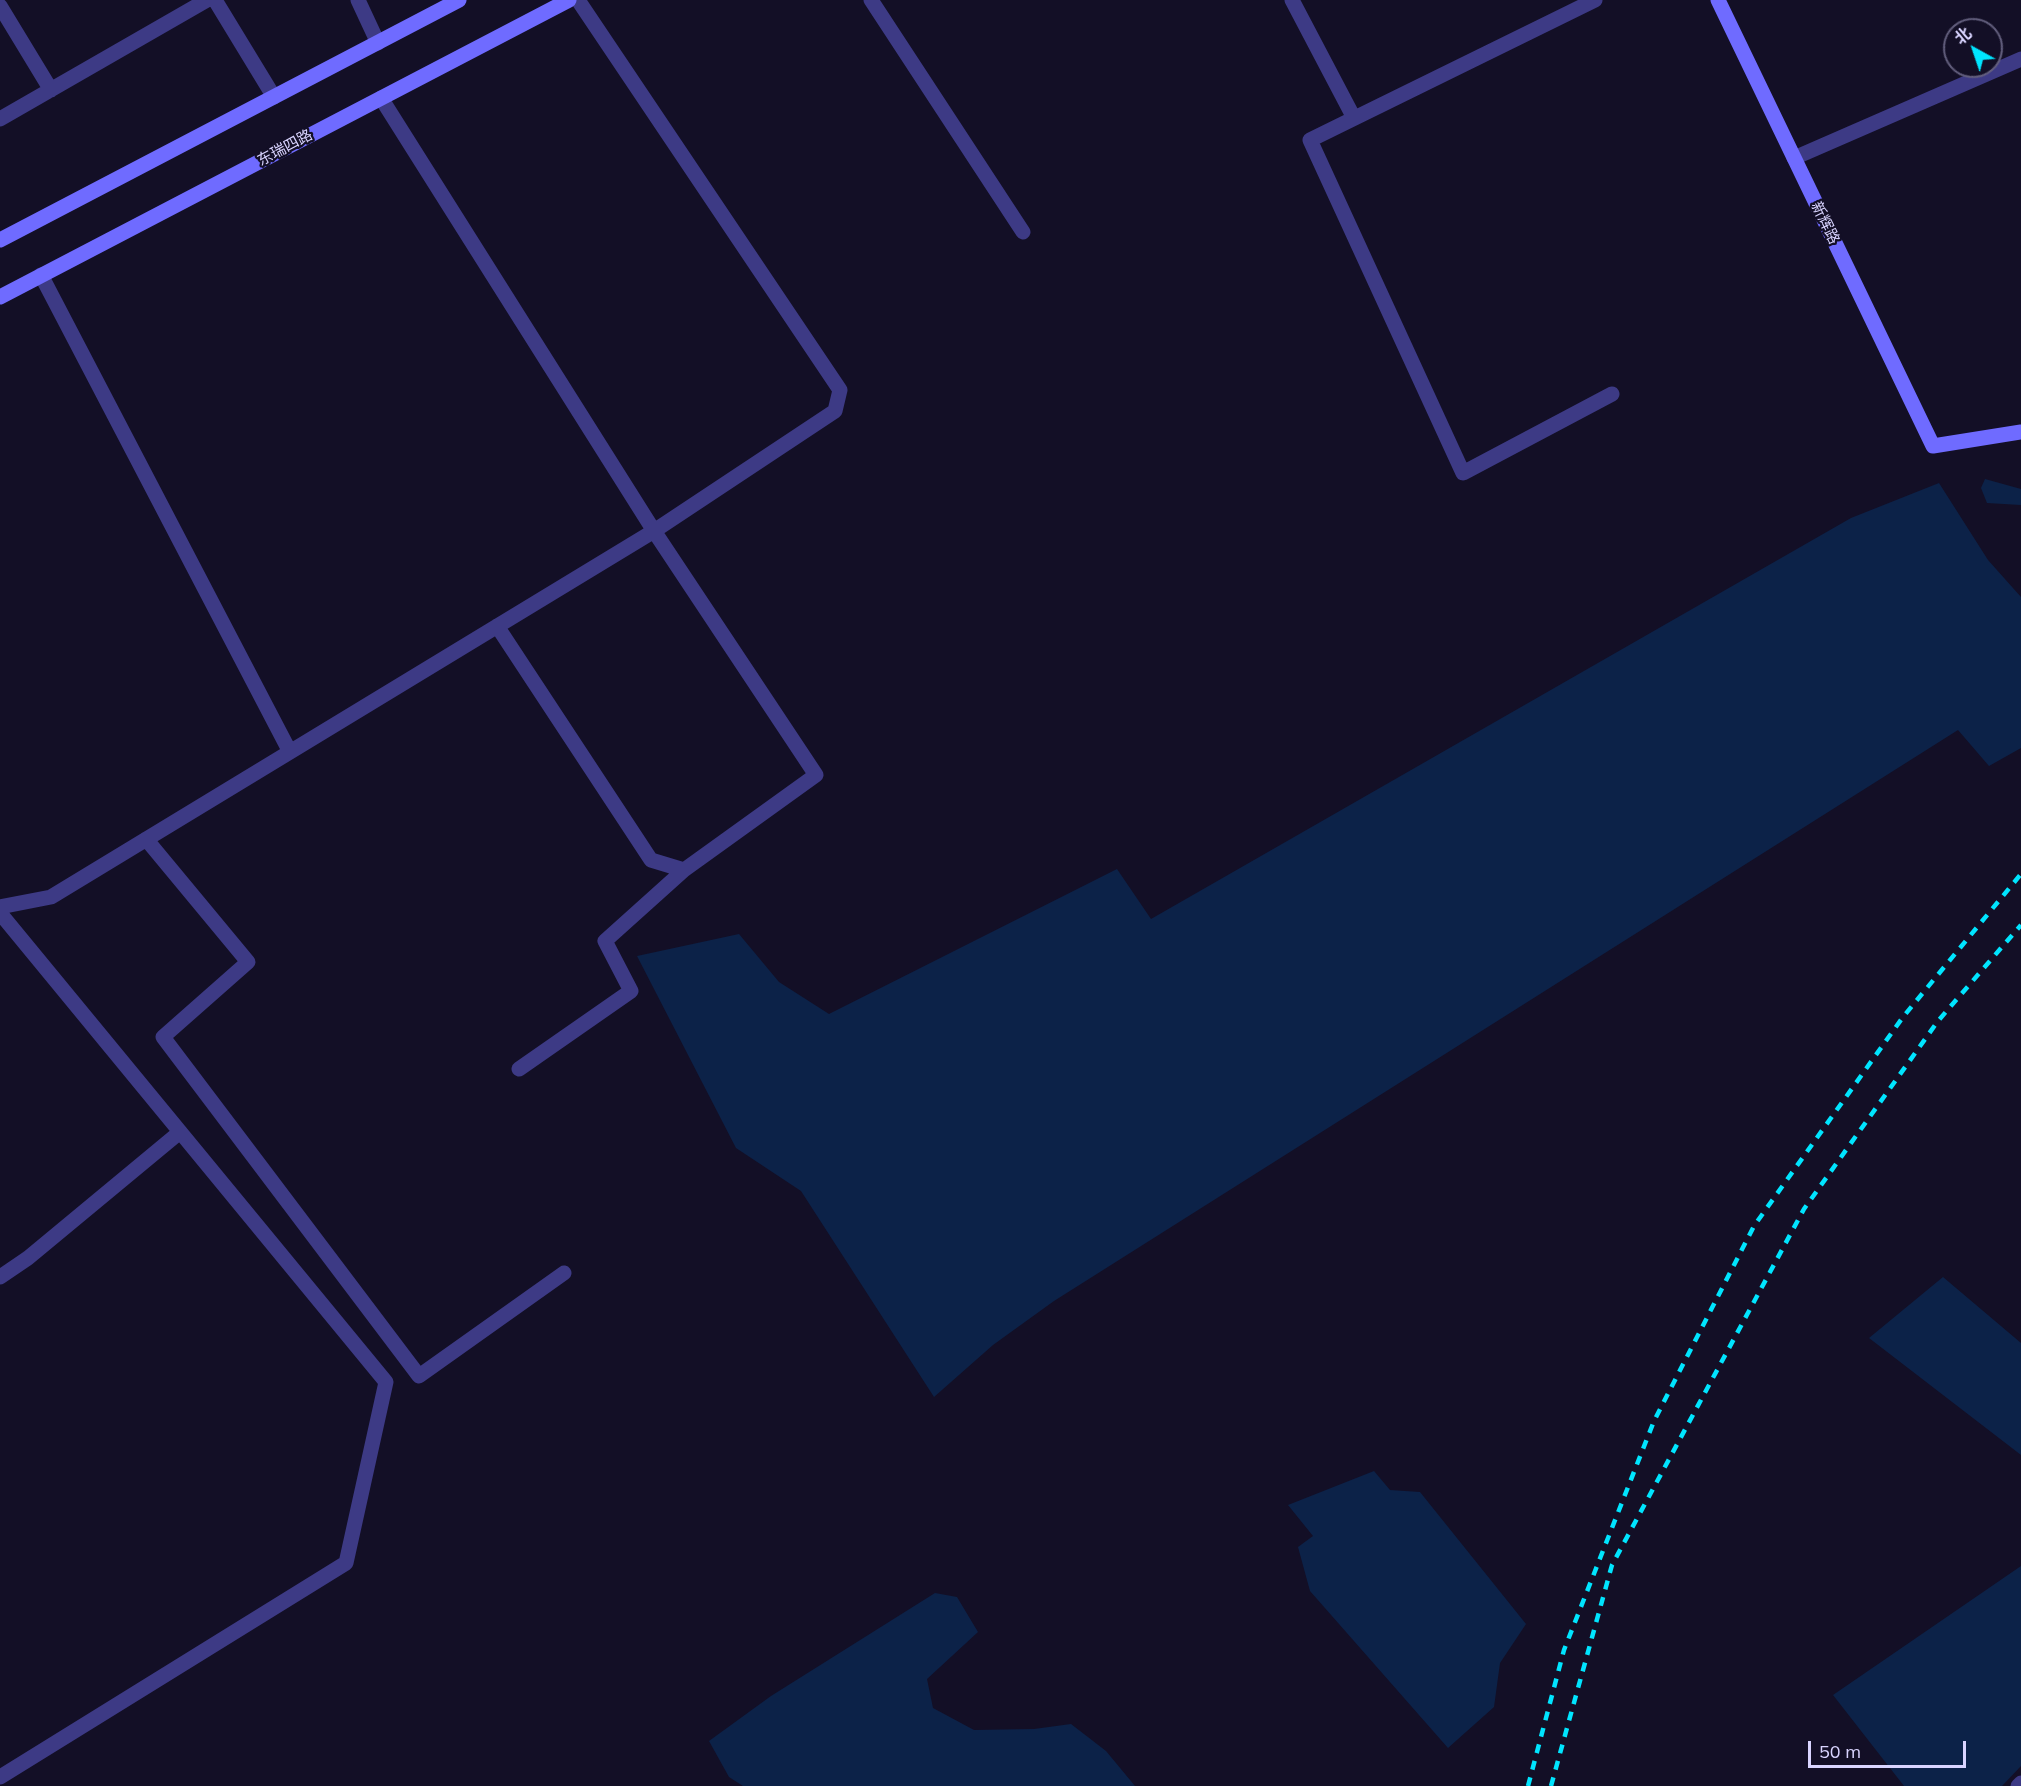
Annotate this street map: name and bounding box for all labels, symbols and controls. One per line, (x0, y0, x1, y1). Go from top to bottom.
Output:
north arrow (1943, 18, 2003, 78)
text: 北 (1950, 23, 1975, 49)
street label: 东瑞四路 (254, 126, 316, 170)
street label: 新辉路 (1807, 199, 1843, 247)
scale bar (1811, 1729, 1968, 1767)
text: 50 m (1819, 1740, 1861, 1763)

